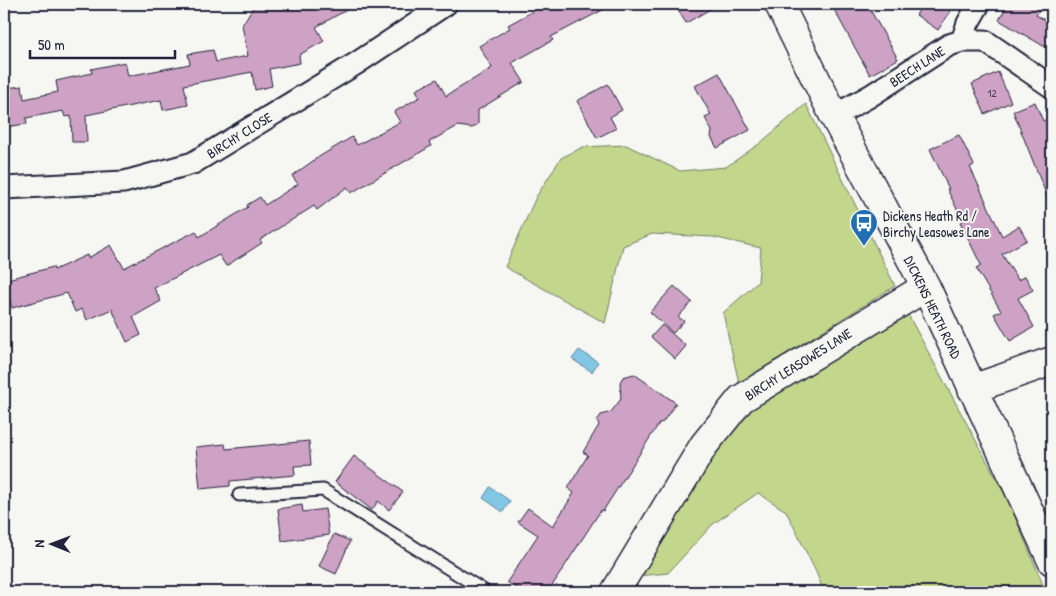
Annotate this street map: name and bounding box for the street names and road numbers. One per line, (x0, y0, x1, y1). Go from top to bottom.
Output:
street label: BEECH LANE (886, 41, 948, 91)
street label: BIRCHY CLOSE (203, 107, 275, 163)
street label: DICKENS HEATH ROAD (900, 253, 966, 362)
street label: BIRCHY LEASOWES LANE (741, 323, 855, 405)

